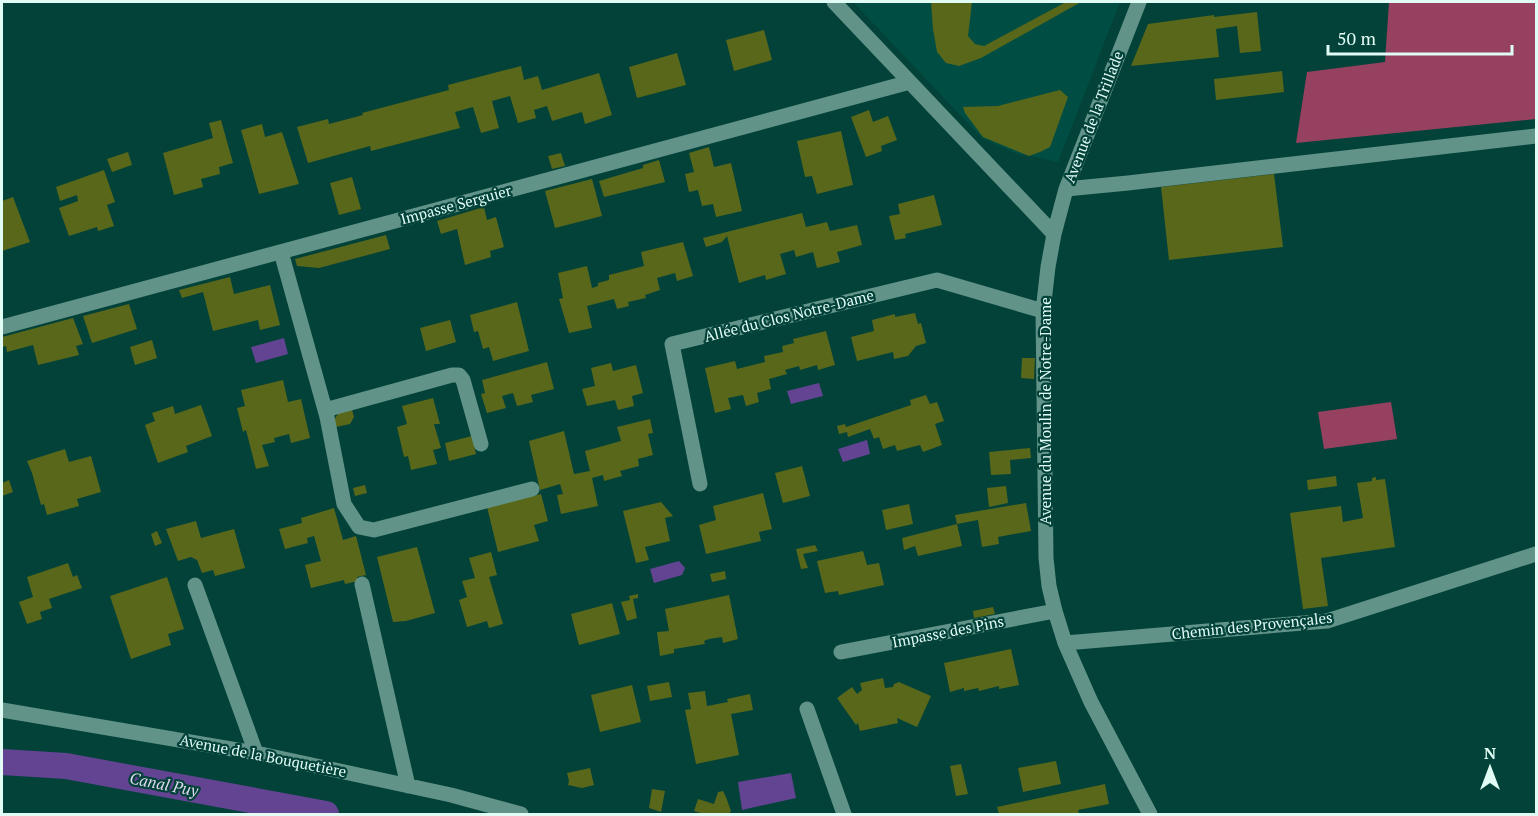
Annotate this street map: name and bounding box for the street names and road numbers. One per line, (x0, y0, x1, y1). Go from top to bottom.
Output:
street label: Avenue de la Trillade (1059, 48, 1127, 185)
street label: Impasse Serguier (398, 180, 514, 228)
street label: Allée du Clos Notre-Dame (702, 284, 876, 346)
street label: Avenue du Moulin de Notre-Dame (1035, 297, 1055, 525)
street label: Chemin des Provençales (1170, 607, 1333, 643)
street label: Impasse des Pins (890, 610, 1005, 652)
street label: Avenue de la Bouquetière (178, 729, 348, 781)

